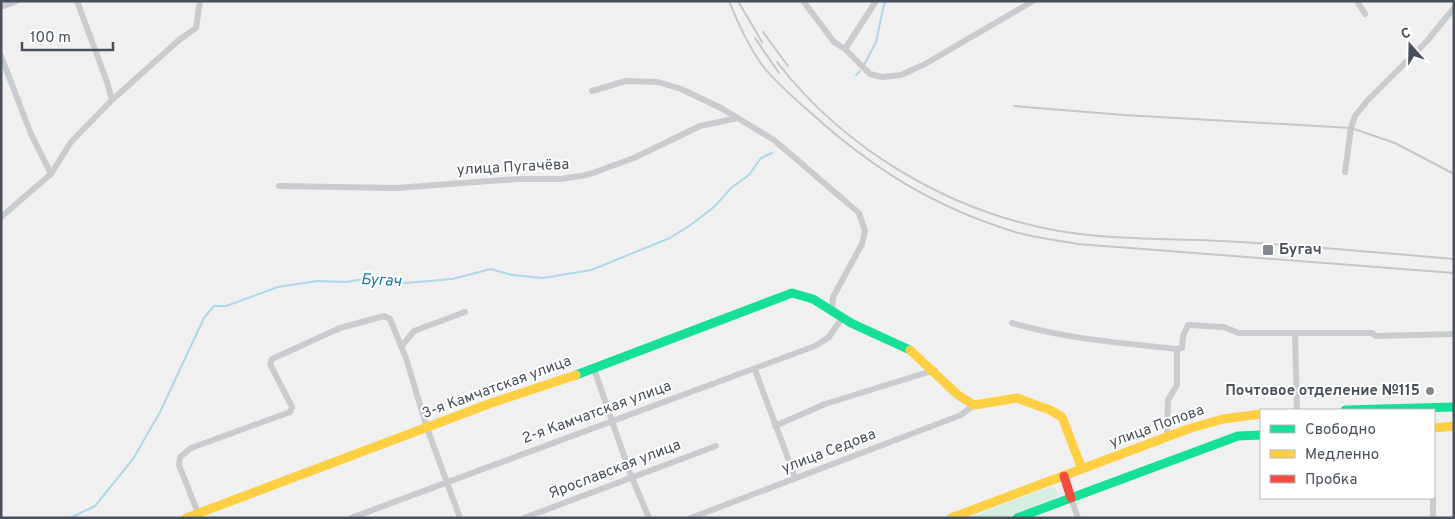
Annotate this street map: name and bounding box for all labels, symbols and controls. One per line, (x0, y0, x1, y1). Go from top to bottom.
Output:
scale bar (22, 20, 114, 52)
north arrow (1385, 20, 1435, 70)
text: С (1399, 25, 1413, 44)
text: 100 m (30, 29, 71, 48)
street label: улица Пугачёва (456, 156, 570, 180)
place label: Бугач (1279, 241, 1322, 260)
marker: Бугач (1261, 243, 1275, 257)
water label: Бугач (360, 270, 402, 292)
street label: 3-я Камчатская улица (420, 352, 574, 424)
street label: 2-я Камчатская улица (520, 377, 674, 449)
place label: Почтовое отделение №115 (1225, 382, 1420, 401)
marker: Почтовое отделение №115 (1424, 385, 1436, 397)
street label: улица Попова (1107, 401, 1207, 453)
legend (1260, 409, 1435, 499)
text: Свободно (1305, 421, 1376, 440)
street label: улица Седова (779, 425, 879, 479)
street label: Ярославская улица (546, 436, 684, 504)
text: Медленно (1305, 446, 1379, 465)
text: Пробка (1305, 471, 1357, 490)

